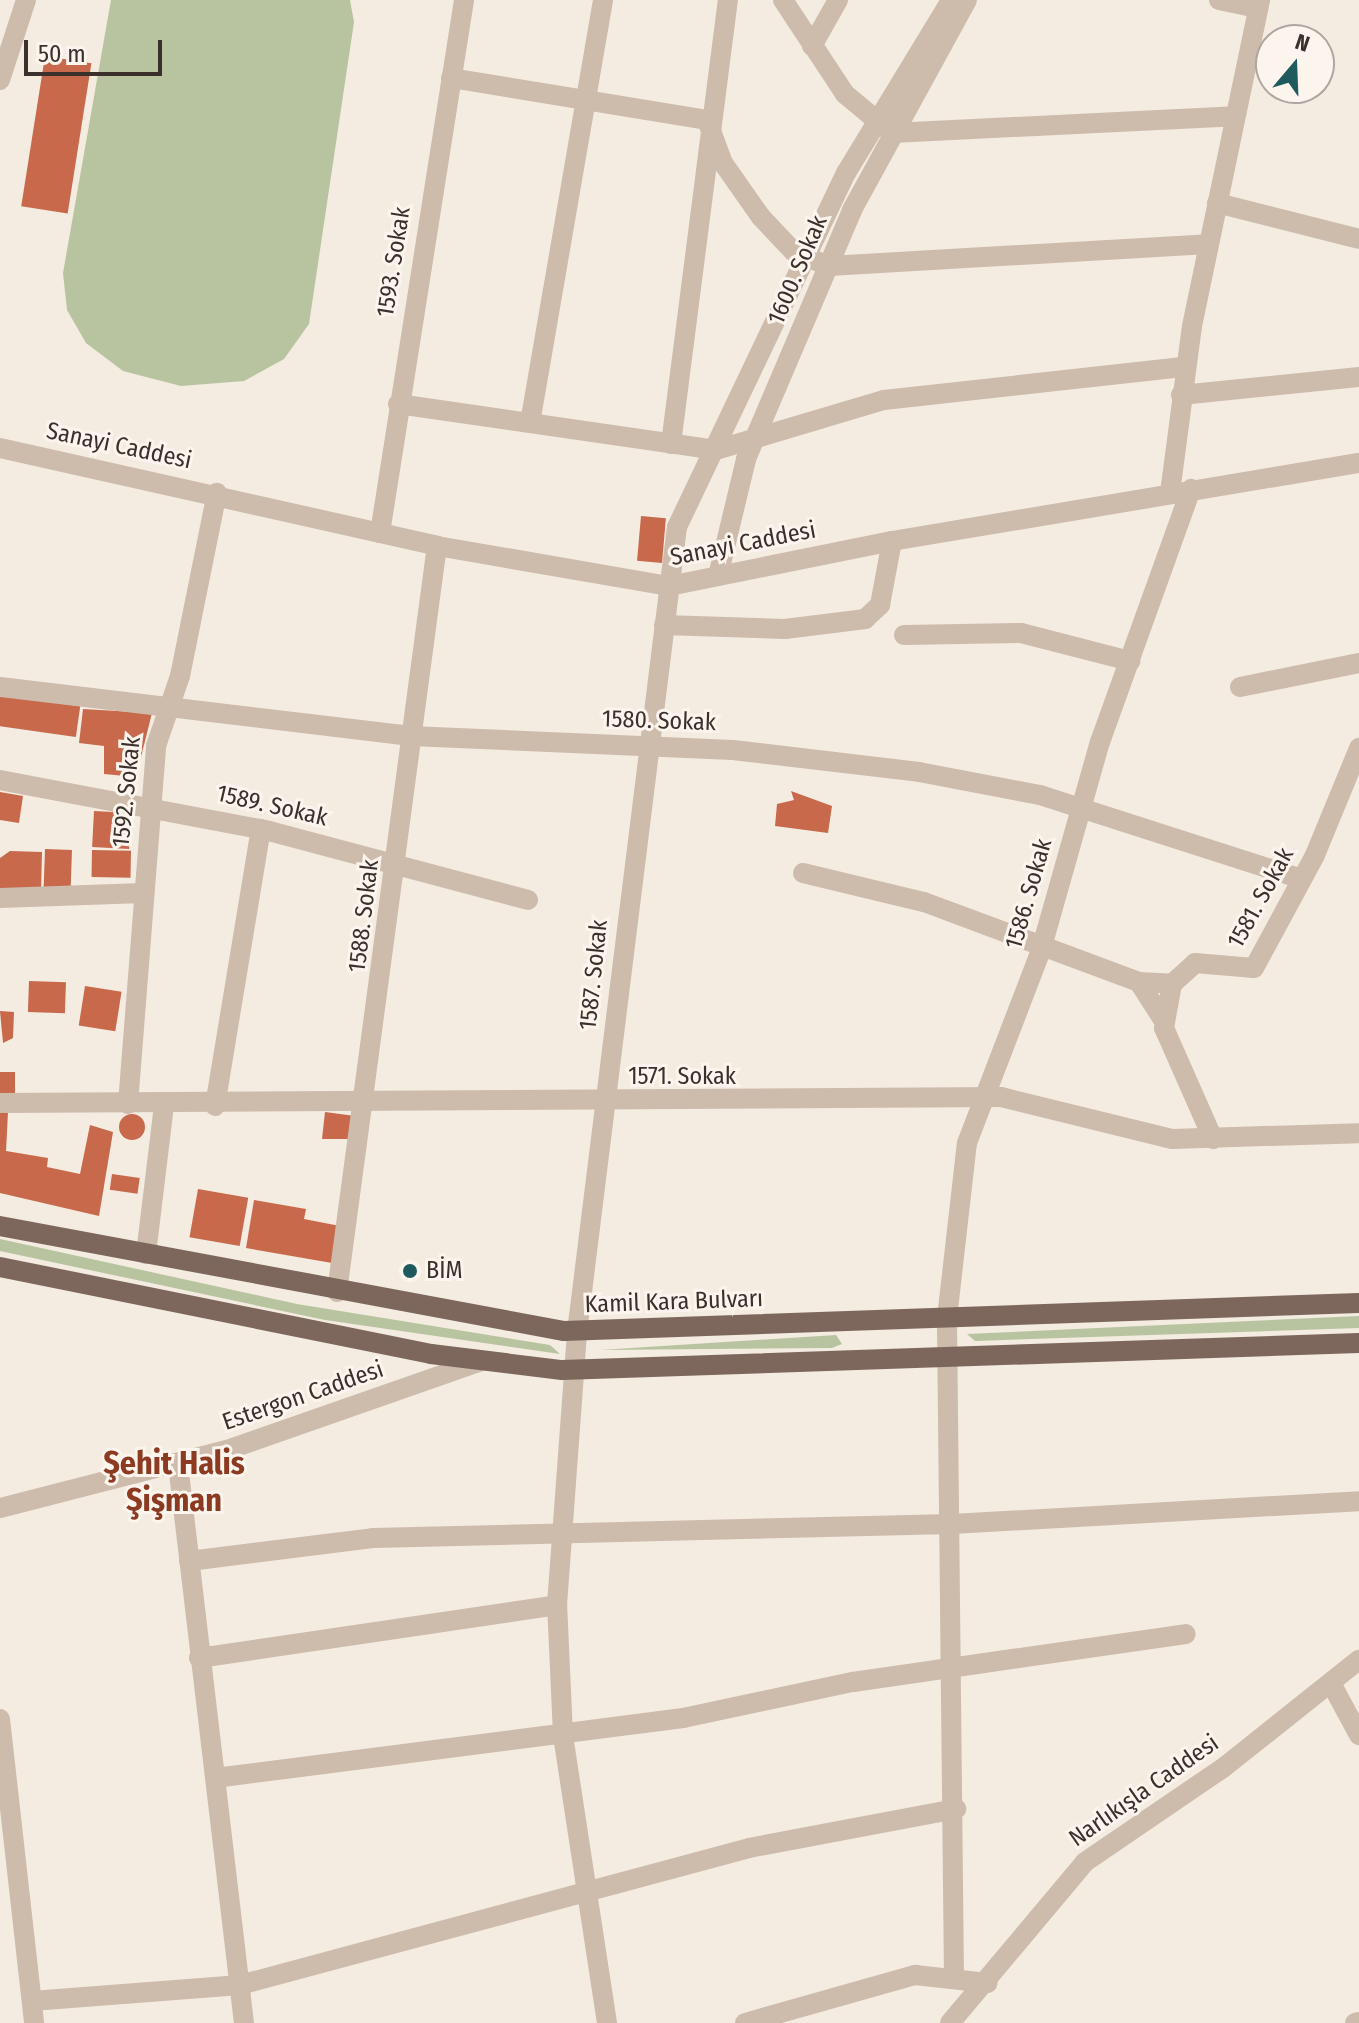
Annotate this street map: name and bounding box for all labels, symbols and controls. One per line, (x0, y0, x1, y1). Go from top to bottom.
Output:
scale bar (28, 24, 166, 74)
north arrow (1255, 24, 1335, 104)
text: N (1292, 28, 1313, 58)
text: 50 m (38, 40, 86, 68)
street label: 1593. Sokak (371, 205, 417, 319)
street label: 1600. Sokak (762, 211, 834, 329)
street label: Sanayi Caddesi (44, 417, 194, 475)
street label: Sanayi Caddesi (668, 516, 818, 572)
street label: 1580. Sokak (602, 705, 716, 737)
street label: 1592. Sokak (107, 735, 147, 849)
street label: 1589. Sokak (214, 779, 330, 833)
street label: 1586. Sokak (1000, 836, 1058, 952)
street label: 1581. Sokak (1222, 843, 1300, 953)
street label: 1588. Sokak (343, 858, 385, 974)
street label: 1587. Sokak (574, 918, 614, 1032)
street label: 1571. Sokak (628, 1063, 736, 1091)
place label: BİM (426, 1257, 462, 1285)
marker: BİM (401, 1262, 419, 1280)
street label: Kamil Kara Bulvarı (584, 1284, 764, 1320)
street label: Estergon Caddesi (219, 1355, 387, 1437)
district label: Şehit Halis Şişman (103, 1445, 245, 1520)
street label: Narlıkışla Caddesi (1064, 1729, 1224, 1853)

